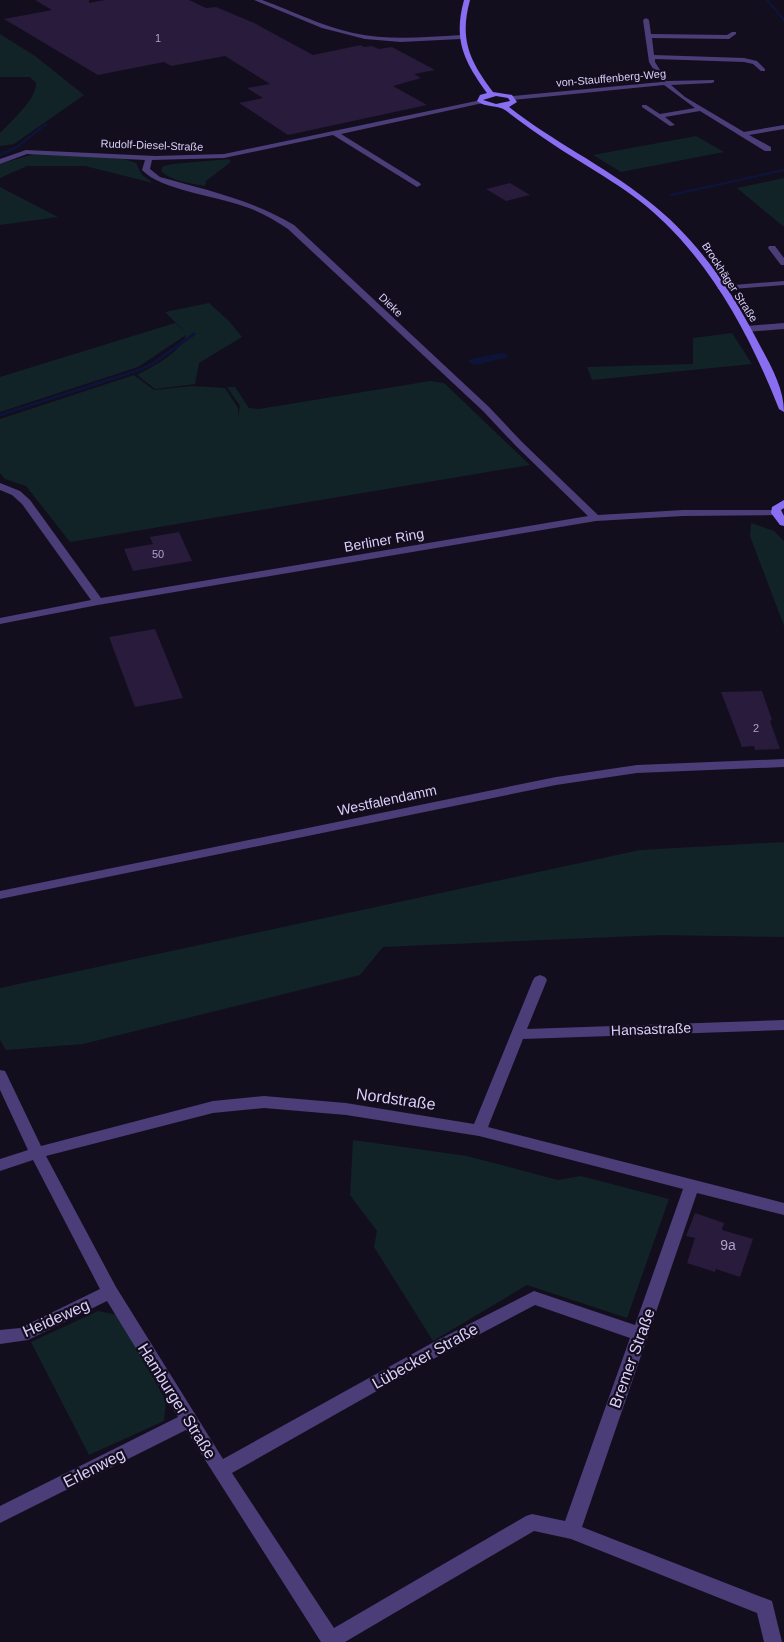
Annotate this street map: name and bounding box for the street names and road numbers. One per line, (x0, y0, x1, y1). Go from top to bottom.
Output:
street label: von-Stauffenberg-Weg (556, 67, 666, 89)
street label: Rudolf-Diesel-Straße (100, 137, 204, 153)
street label: Brockhäger Straße (700, 240, 760, 324)
street label: Dieke (377, 291, 405, 319)
street label: Berliner Ring (343, 525, 425, 555)
street label: Westfalendamm (336, 782, 438, 818)
street label: Hansastraße (611, 1020, 692, 1038)
street label: Nordstraße (355, 1085, 437, 1113)
street label: Heideweg (20, 1296, 92, 1340)
street label: Bremer Straße (606, 1306, 658, 1410)
street label: Lübecker Straße (369, 1320, 481, 1392)
street label: Hamburger Straße (135, 1340, 219, 1462)
street label: Erlenweg (60, 1445, 128, 1491)

